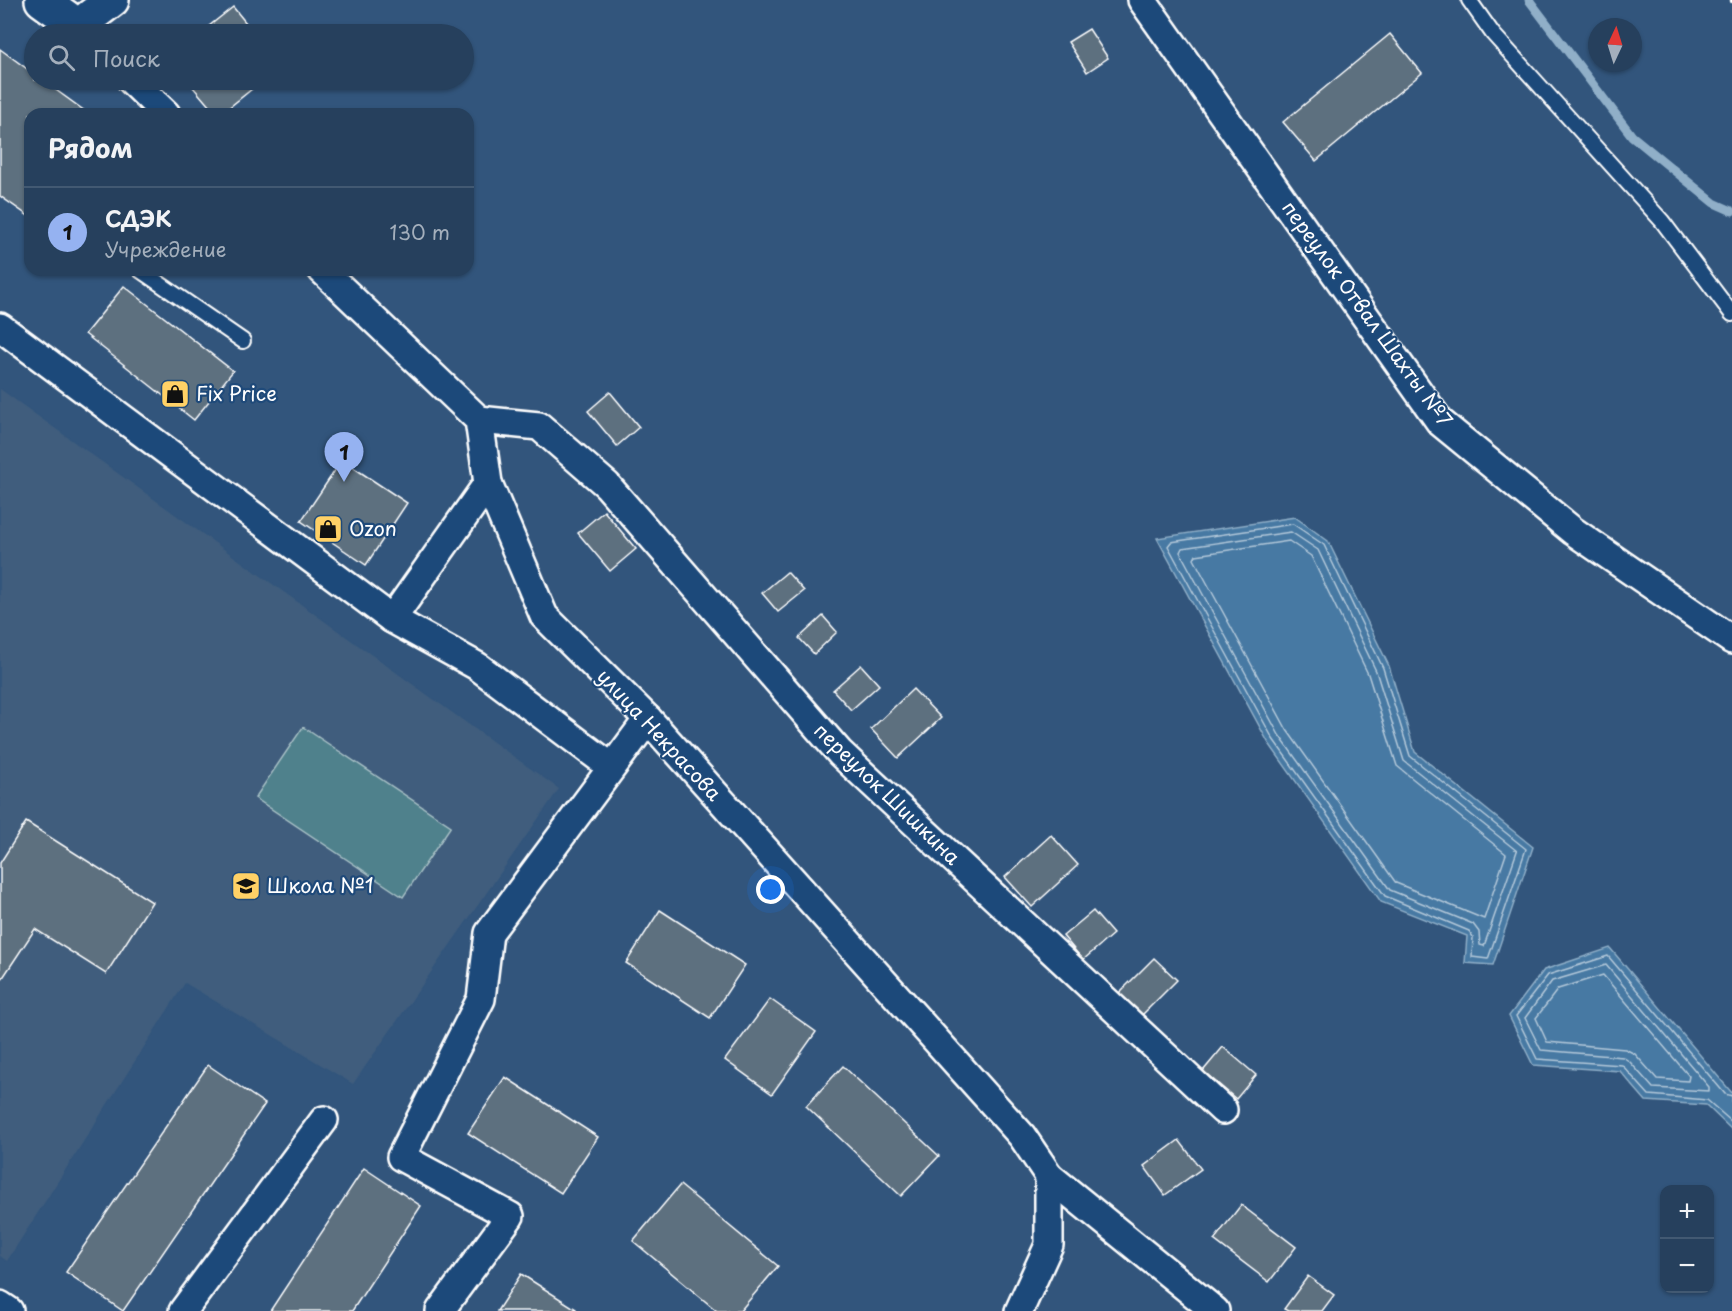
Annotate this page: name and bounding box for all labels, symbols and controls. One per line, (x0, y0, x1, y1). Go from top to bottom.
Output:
north arrow (1588, 18, 1642, 72)
search box (24, 24, 474, 90)
icon: search (45, 41, 78, 74)
text: Поиск (93, 41, 160, 74)
text: Рядом (48, 128, 133, 167)
street label: переулок Отвал Шахты №7 (1275, 194, 1460, 433)
text: СДЭК (105, 201, 172, 234)
text: 1 (63, 217, 72, 247)
text: 130 m (390, 217, 450, 247)
text: Учреждение (105, 234, 226, 264)
shop icon: Fix Price (159, 378, 191, 410)
place label: Fix Price (196, 378, 277, 408)
pin: 1 (324, 432, 364, 482)
shop icon: Ozon (312, 513, 344, 545)
place label: Ozon (349, 513, 397, 543)
street label: улица Некрасова (590, 662, 729, 807)
street label: переулок Шишкина (808, 715, 968, 871)
school or university icon: Школа №1 (230, 870, 262, 902)
place label: Школа №1 (267, 870, 374, 900)
your location (756, 875, 785, 904)
map controls (1660, 1185, 1714, 1293)
button: + (1660, 1185, 1714, 1239)
button: − (1660, 1239, 1714, 1293)

